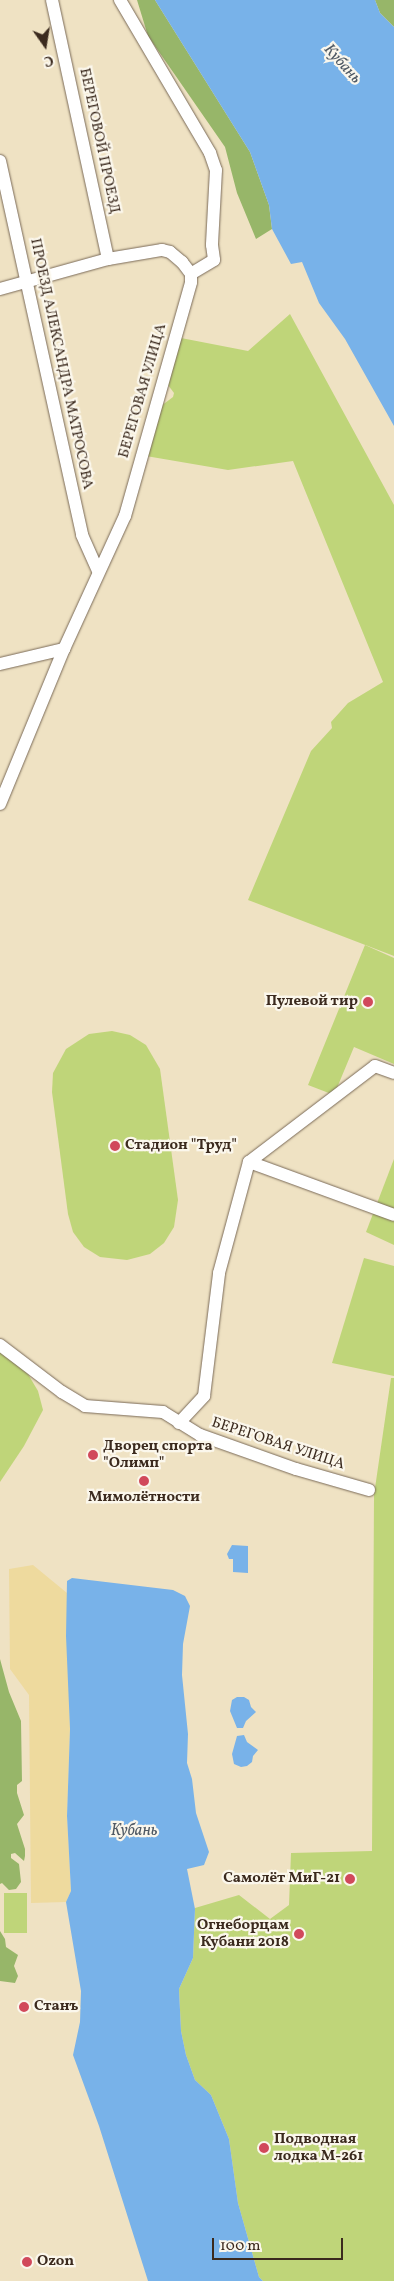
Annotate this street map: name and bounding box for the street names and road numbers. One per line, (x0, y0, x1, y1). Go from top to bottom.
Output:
street label: БЕРЕГОВОЙ ПРОЕЗД (75, 66, 123, 216)
street label: ПРОЕЗД АЛЕКСАНДРА МАТРОСОВА (26, 237, 96, 491)
street label: БЕРЕГОВАЯ УЛИЦА (115, 322, 171, 460)
street label: БЕРЕГОВАЯ УЛИЦА (209, 1414, 347, 1474)

